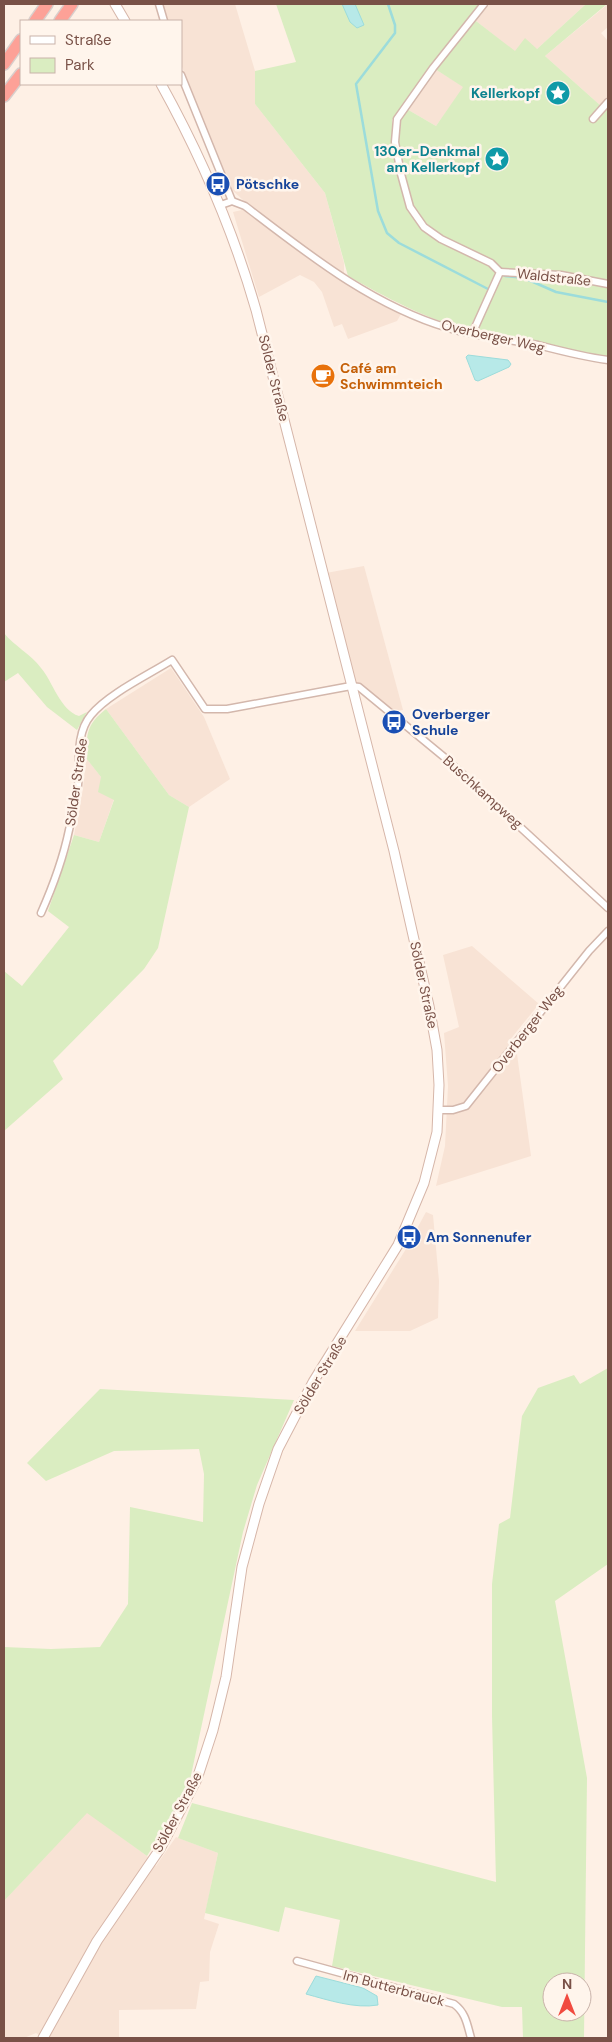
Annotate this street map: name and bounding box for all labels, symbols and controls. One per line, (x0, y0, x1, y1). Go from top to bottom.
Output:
legend (20, 20, 182, 85)
text: Straße (65, 30, 112, 50)
text: Park (65, 55, 95, 75)
place icon: Kellerkopf (545, 80, 571, 106)
place label: Kellerkopf (471, 84, 540, 102)
place label: 130er-Denkmal am Kellerkopf (374, 142, 480, 176)
place icon: 130er-Denkmal am Kellerkopf (484, 146, 510, 172)
bus stop icon: Pötschke (205, 171, 231, 197)
place label: Pötschke (236, 175, 299, 193)
street label: Waldstraße (516, 264, 592, 290)
street label: Overberger Weg (439, 315, 547, 357)
street label: Sölder Straße (255, 333, 293, 423)
place label: Café am Schwimmteich (340, 359, 443, 393)
cafe icon: Café am Schwimmteich (310, 363, 336, 389)
place label: Overberger Schule (412, 705, 490, 739)
bus stop icon: Overberger Schule (381, 709, 407, 735)
street label: Sölder Straße (61, 737, 91, 827)
street label: Buschkampweg (439, 751, 527, 833)
street label: Sölder Straße (406, 940, 442, 1030)
street label: Overberger Weg (487, 982, 567, 1076)
bus stop icon: Am Sonnenufer (396, 1224, 422, 1250)
place label: Am Sonnenufer (426, 1228, 532, 1246)
street label: Sölder Straße (289, 1332, 351, 1418)
street label: Sölder Straße (148, 1769, 206, 1855)
street label: Im Butterbrauck (341, 1966, 447, 2010)
north arrow (542, 1972, 592, 2022)
text: N (562, 1975, 572, 1993)

